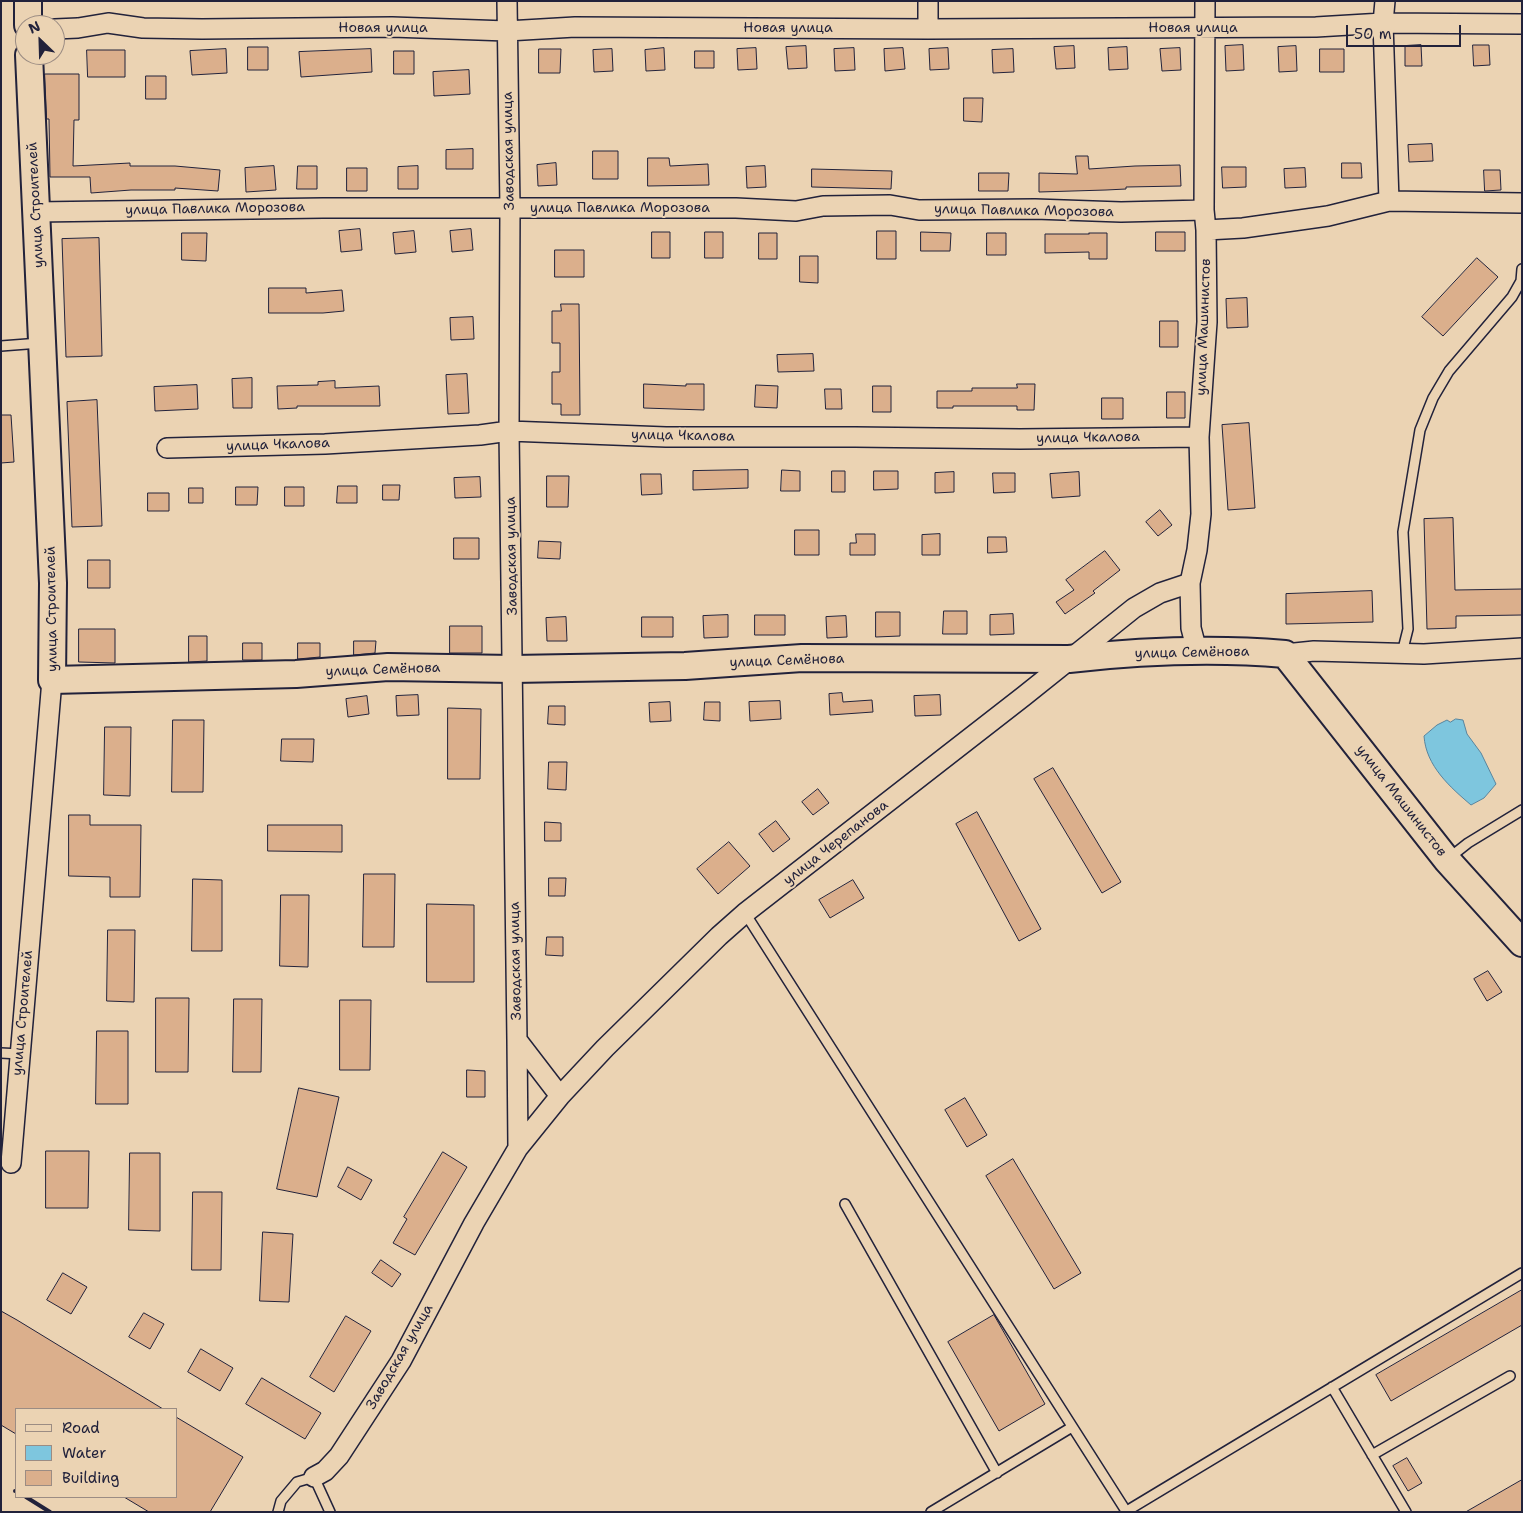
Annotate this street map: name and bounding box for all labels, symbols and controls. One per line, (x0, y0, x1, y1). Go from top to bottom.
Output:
north arrow (15, 15, 65, 65)
scale bar (1348, 15, 1463, 47)
text: N (26, 17, 43, 38)
street label: Новая улица (338, 20, 428, 36)
street label: Новая улица (743, 20, 833, 36)
street label: Новая улица (1148, 20, 1238, 36)
text: 50 m (1354, 24, 1392, 44)
street label: Заводская улица (500, 92, 518, 210)
street label: улица Строителей (24, 142, 48, 268)
street label: улица Павлика Морозова (125, 199, 305, 219)
street label: улица Павлика Морозова (530, 200, 710, 216)
street label: улица Павлика Морозова (934, 201, 1114, 221)
street label: улица Машинистов (1193, 258, 1215, 396)
street label: улица Чкалова (631, 427, 735, 445)
street label: улица Чкалова (1036, 429, 1140, 447)
street label: улица Чкалова (226, 435, 330, 455)
street label: Заводская улица (503, 497, 521, 615)
street label: улица Строителей (43, 546, 61, 672)
street label: улица Семёнова (1134, 644, 1250, 662)
street label: улица Семёнова (729, 651, 845, 671)
street label: улица Семёнова (325, 660, 441, 680)
street label: улица Машинистов (1352, 742, 1450, 860)
street label: улица Черепанова (780, 797, 892, 889)
street label: Заводская улица (507, 902, 525, 1020)
street label: улица Строителей (9, 950, 37, 1076)
street label: Заводская улица (363, 1301, 437, 1413)
legend (15, 1408, 178, 1498)
text: Road (62, 1418, 100, 1438)
text: Water (62, 1443, 106, 1463)
text: Building (62, 1468, 119, 1488)

